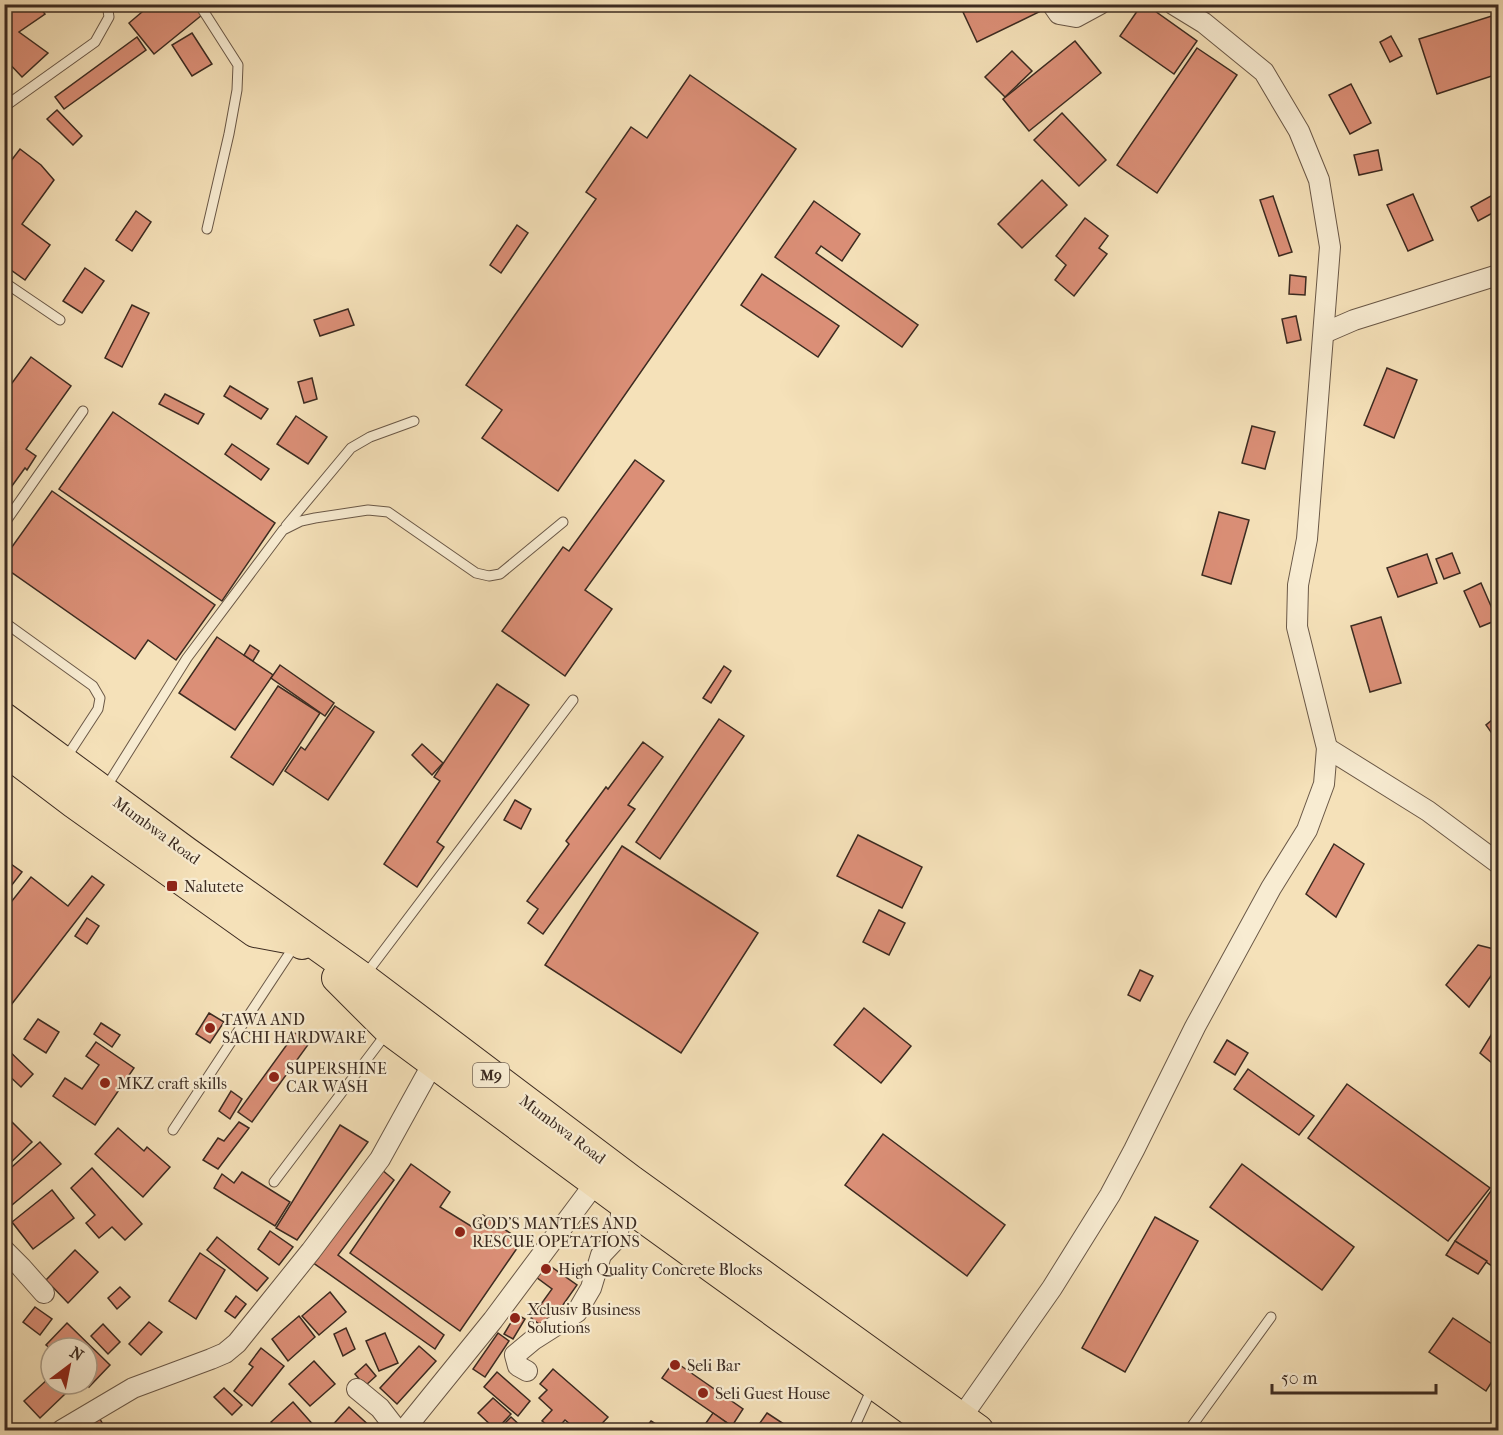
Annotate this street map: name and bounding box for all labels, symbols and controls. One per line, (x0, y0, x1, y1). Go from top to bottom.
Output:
street label: Mumbwa Road (109, 792, 204, 869)
place label: Nalutete (184, 877, 244, 896)
marker: Nalutete (165, 879, 179, 893)
place label: TAWA AND SACHI HARDWARE (222, 1010, 367, 1047)
marker: TAWA AND SACHI HARDWARE (203, 1021, 217, 1035)
place label: SUPERSHINE CAR WASH (286, 1059, 387, 1096)
road number: M9 (473, 1063, 509, 1087)
marker: SUPERSHINE CAR WASH (267, 1070, 281, 1084)
place label: MKZ craft skills (117, 1074, 227, 1093)
marker: MKZ craft skills (98, 1076, 112, 1090)
street label: Mumbwa Road (516, 1091, 610, 1168)
place label: GOD'S MANTLES AND RESCUE OPETATIONS (472, 1214, 640, 1251)
marker: GOD'S MANTLES AND RESCUE OPETATIONS (453, 1225, 467, 1239)
place label: High Quality Concrete Blocks (558, 1260, 763, 1279)
marker: High Quality Concrete Blocks (539, 1262, 553, 1276)
place label: Xclusiv Business Solutions (527, 1300, 640, 1337)
marker: Xclusiv Business Solutions (508, 1311, 522, 1325)
north arrow (39, 1336, 99, 1396)
text: N (67, 1342, 88, 1365)
place label: Seli Bar (687, 1356, 741, 1375)
scale bar (1272, 1357, 1436, 1395)
marker: Seli Bar (668, 1358, 682, 1372)
text: 50 m (1281, 1368, 1318, 1389)
place label: Seli Guest House (715, 1384, 830, 1403)
marker: Seli Guest House (696, 1386, 710, 1400)

